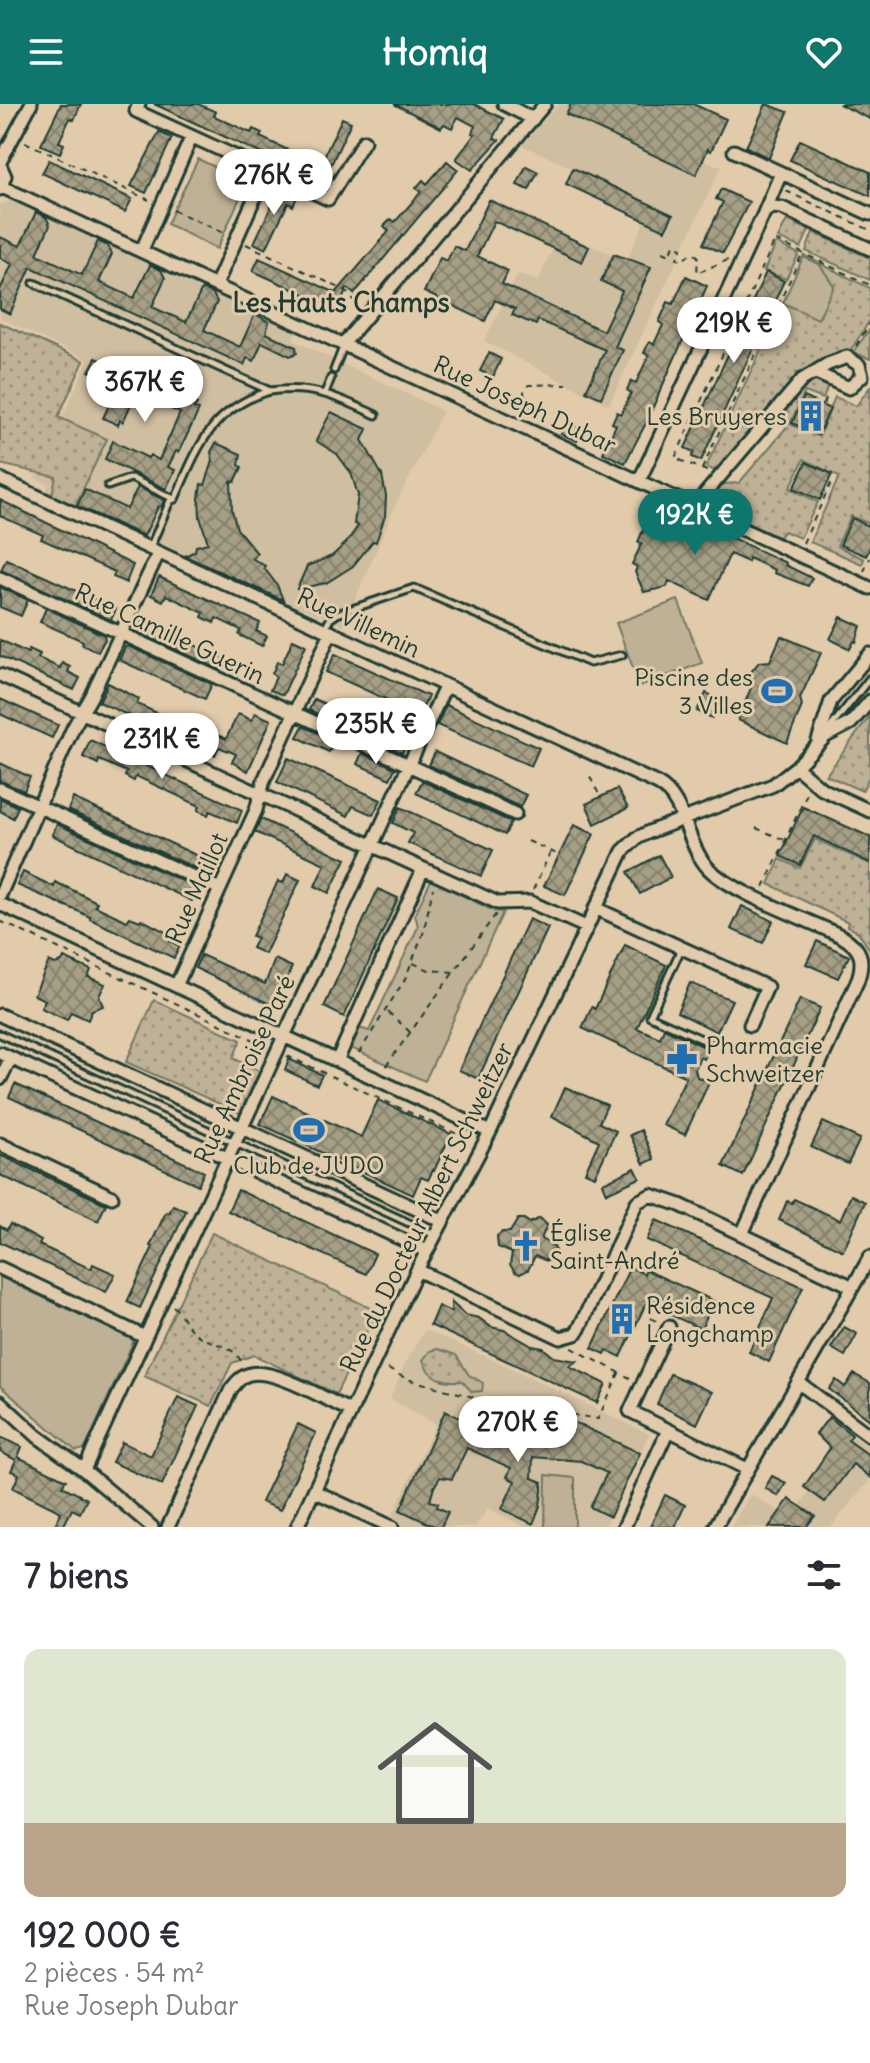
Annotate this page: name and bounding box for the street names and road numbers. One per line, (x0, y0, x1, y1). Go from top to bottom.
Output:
street label: Rue Joseph Dubar (429, 349, 621, 460)
street label: Rue Camille Guerin (70, 576, 270, 690)
street label: Rue Villemin (293, 580, 425, 664)
street label: Rue Maillot (158, 828, 234, 948)
street label: Rue Ambroise Paré (187, 970, 301, 1168)
street label: Rue du Docteur Albert Schweitzer (333, 1037, 519, 1377)

